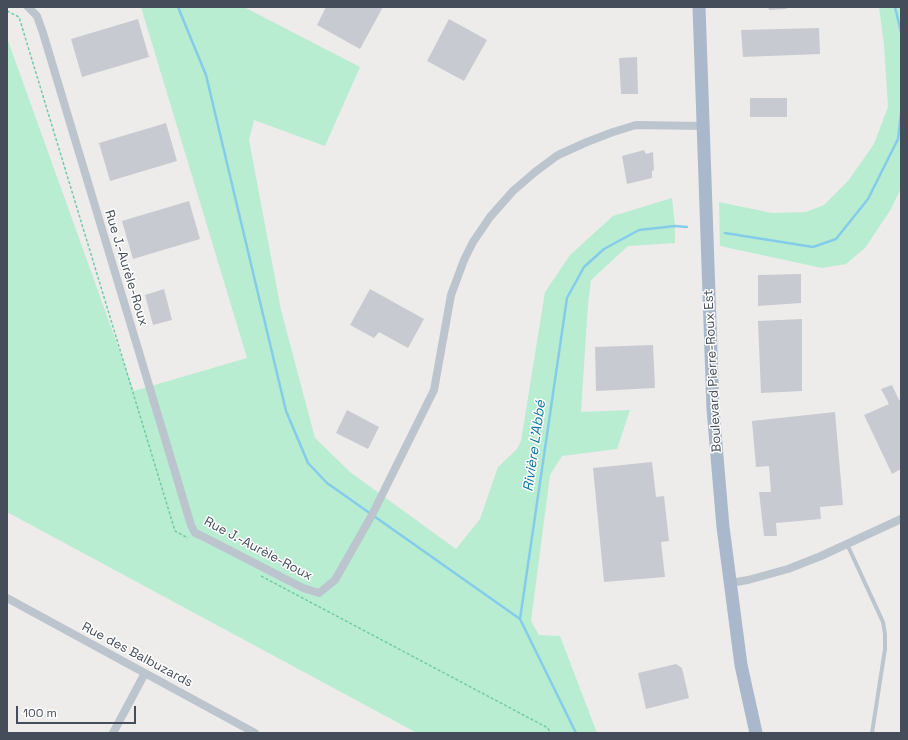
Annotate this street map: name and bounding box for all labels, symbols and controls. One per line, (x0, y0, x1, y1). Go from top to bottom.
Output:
street label: Rue J.-Aurèle-Roux (101, 208, 151, 328)
street label: Boulevard Pierre-Roux Est (701, 289, 725, 453)
water label: Rivière L'Abbé (520, 399, 550, 493)
street label: Rue J.-Aurèle-Roux (201, 514, 315, 584)
street label: Rue des Balbuzards (79, 619, 195, 691)
scale bar (18, 698, 138, 724)
text: 100 m (23, 705, 57, 721)

